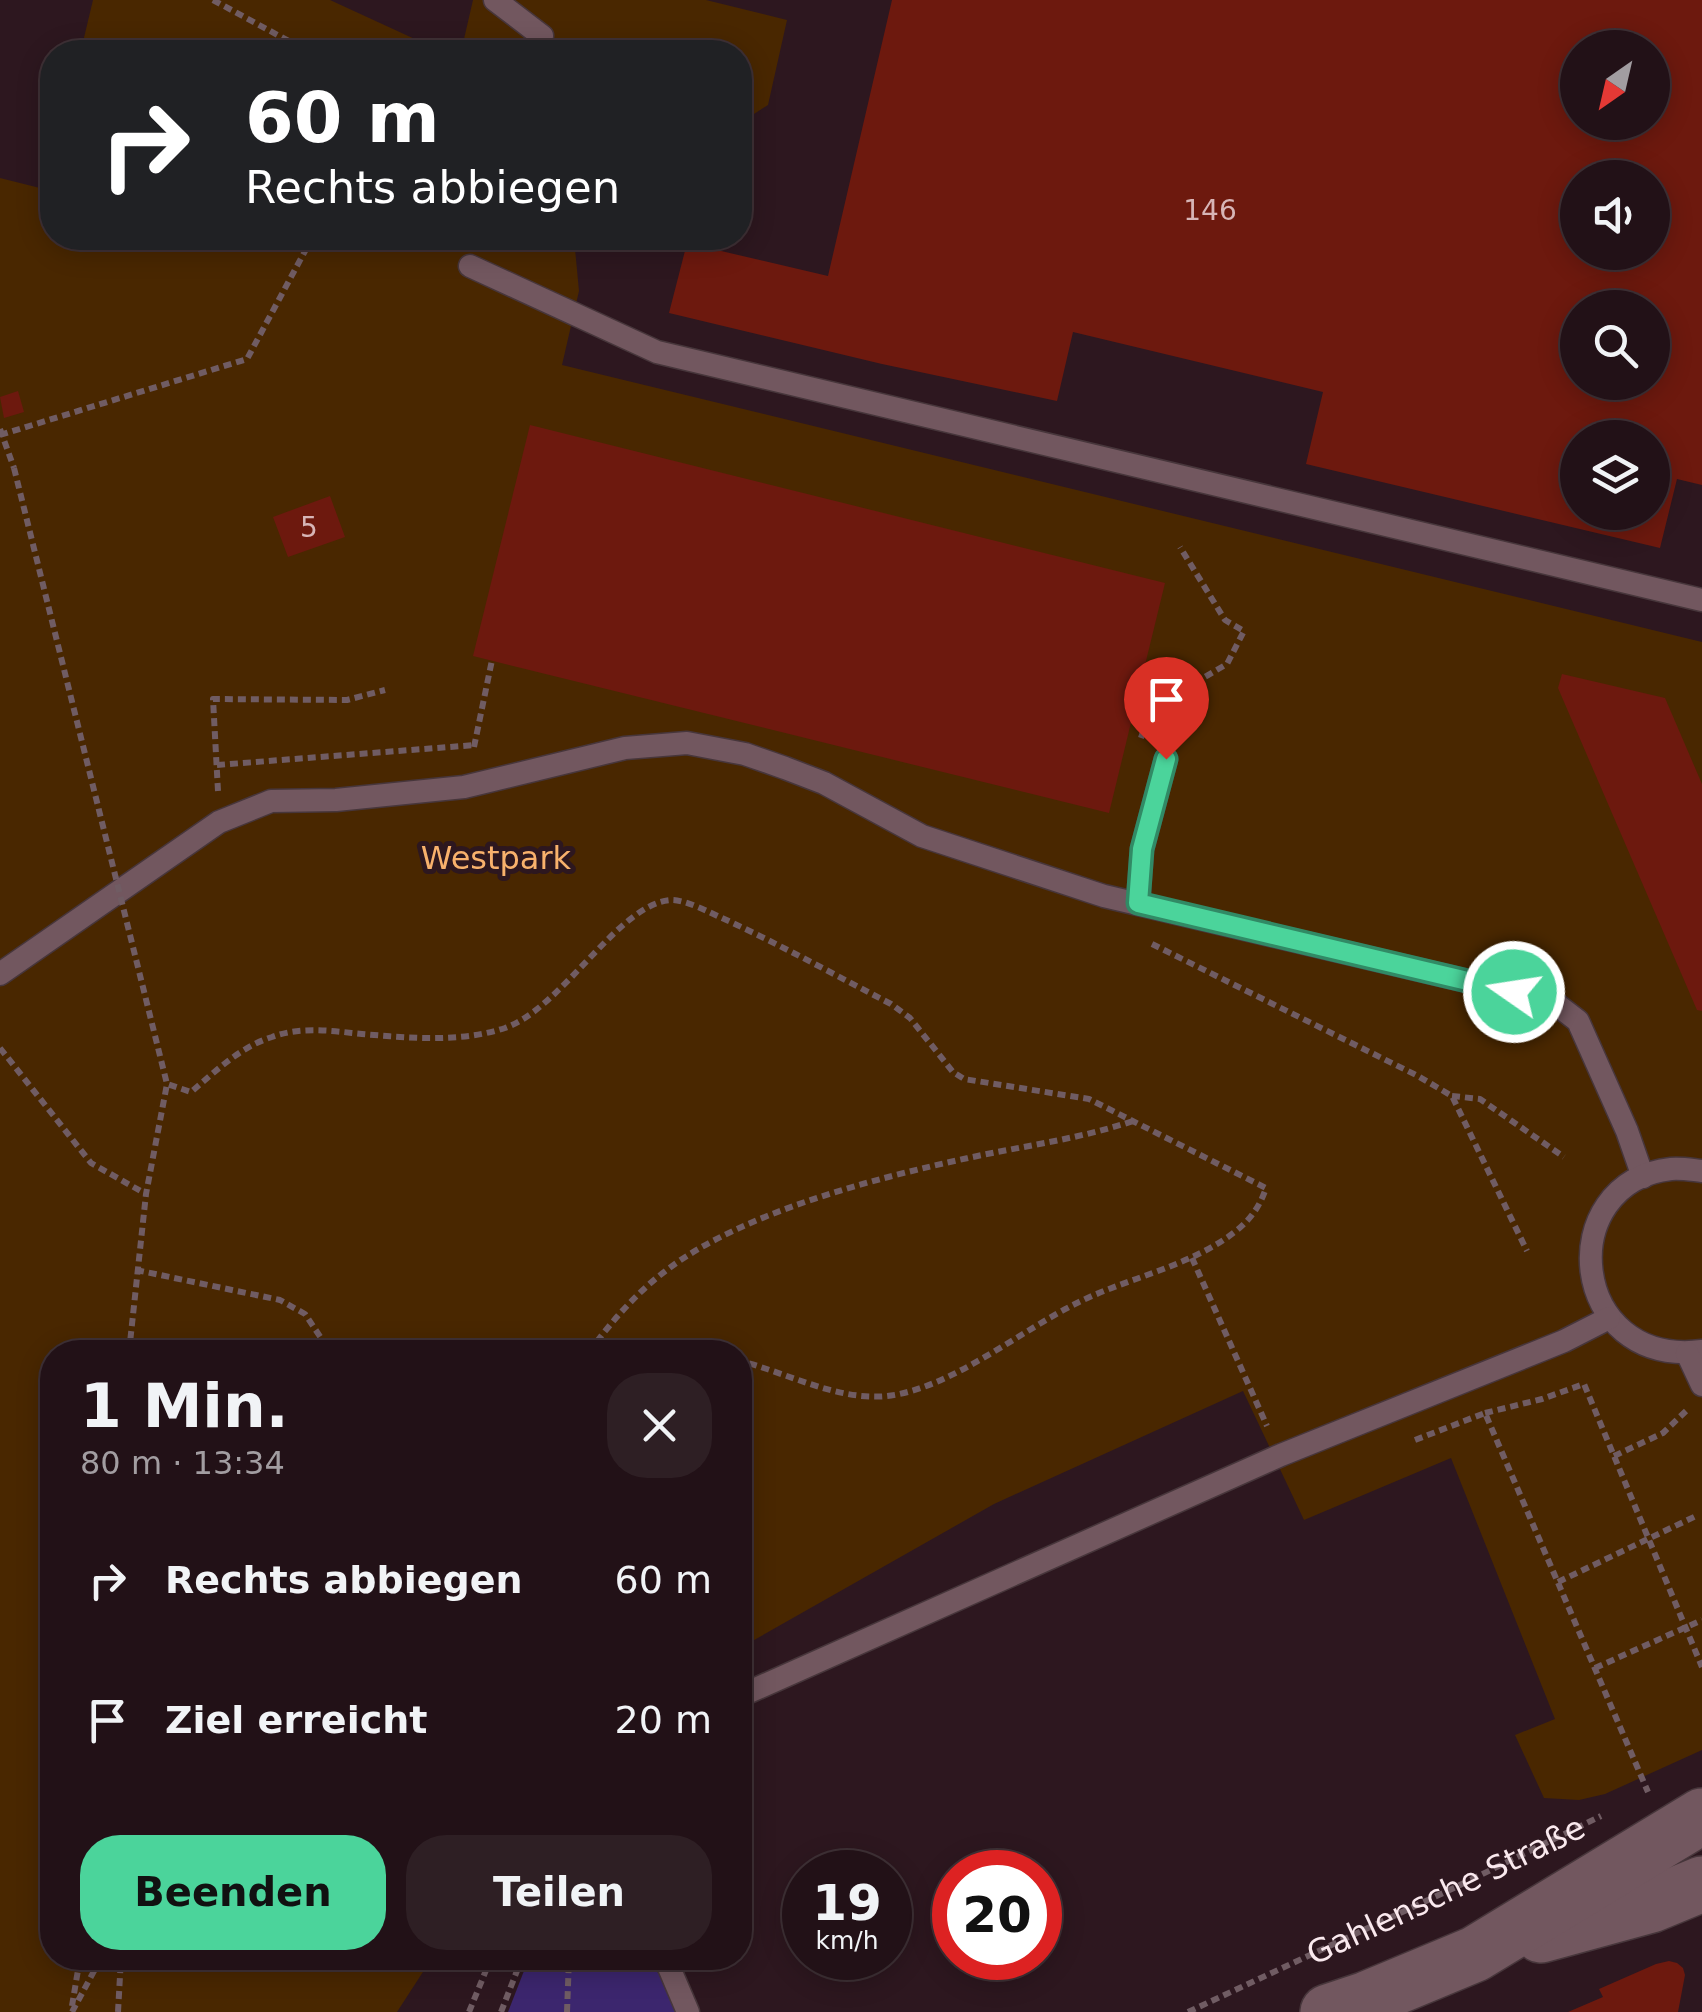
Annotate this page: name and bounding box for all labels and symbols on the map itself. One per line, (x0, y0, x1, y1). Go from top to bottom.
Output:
north arrow (1560, 30, 1670, 140)
house number: 146 (1183, 194, 1237, 227)
house number: 5 (300, 511, 318, 544)
pin (1124, 657, 1209, 760)
park label: Westpark (421, 839, 572, 877)
position arrow (1462, 940, 1566, 1044)
street label: Gahlensche Straße (1301, 1808, 1591, 1973)
speed limit sign: 20 (932, 1850, 1062, 1980)

